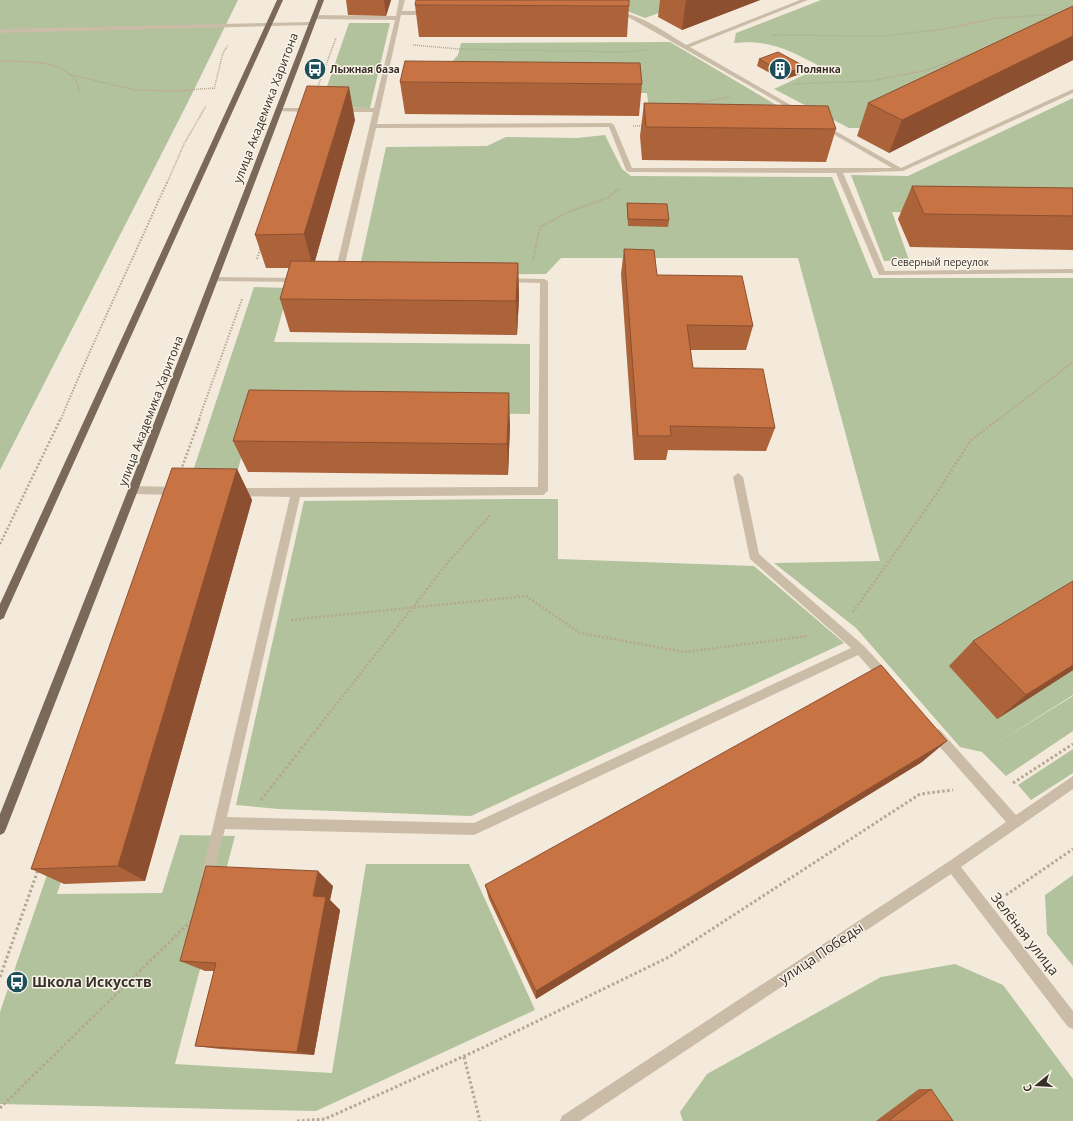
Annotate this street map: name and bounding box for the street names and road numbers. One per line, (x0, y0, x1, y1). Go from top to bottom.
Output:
street label: улица Академика Харитона (229, 30, 302, 186)
street label: Северный переулок (891, 255, 990, 269)
street label: улица Академика Харитона (114, 333, 187, 489)
street label: Зелёная улица (987, 888, 1064, 979)
street label: улица Победы (775, 917, 867, 988)

